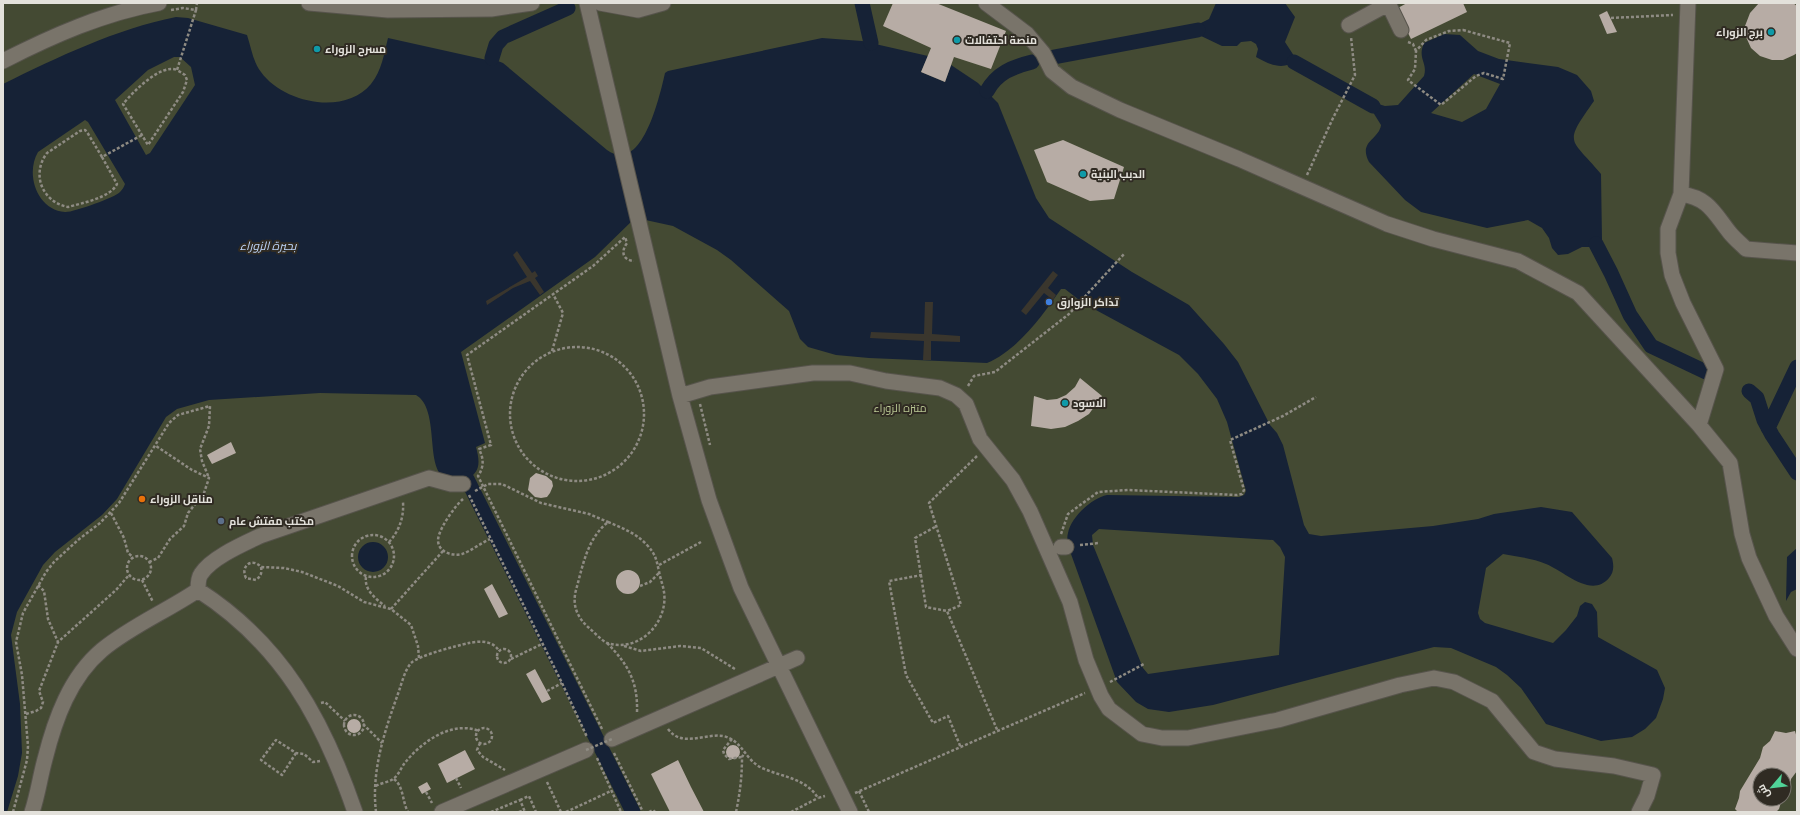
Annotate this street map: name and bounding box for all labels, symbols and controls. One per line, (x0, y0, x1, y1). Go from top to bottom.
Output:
place label: برج الزوراء (1716, 26, 1763, 40)
marker: برج الزوراء (1766, 27, 1776, 37)
place label: منصة احتفالات (965, 34, 1037, 47)
marker: منصة احتفالات (952, 35, 962, 45)
place label: مسرح الزوراء (325, 43, 386, 57)
marker: مسرح الزوراء (312, 44, 322, 54)
place label: الدبب البنية (1091, 168, 1145, 181)
marker: الدبب البنية (1078, 169, 1088, 179)
water label: بحيرة الزوراء (240, 239, 297, 253)
place label: تذاكر الزوارق (1057, 296, 1119, 310)
marker: تذاكر الزوارق (1044, 297, 1054, 307)
place label: الاسود (1073, 397, 1106, 411)
marker: الاسود (1060, 398, 1070, 408)
park label: متنزه الزوراء (874, 402, 926, 415)
place label: مناقل الزوراء (150, 493, 213, 507)
marker: مناقل الزوراء (137, 494, 147, 504)
place label: مكتب مفتش عام (229, 515, 314, 529)
marker: مكتب مفتش عام (216, 516, 226, 526)
north arrow (1752, 767, 1792, 807)
text: ش (1755, 782, 1773, 801)

